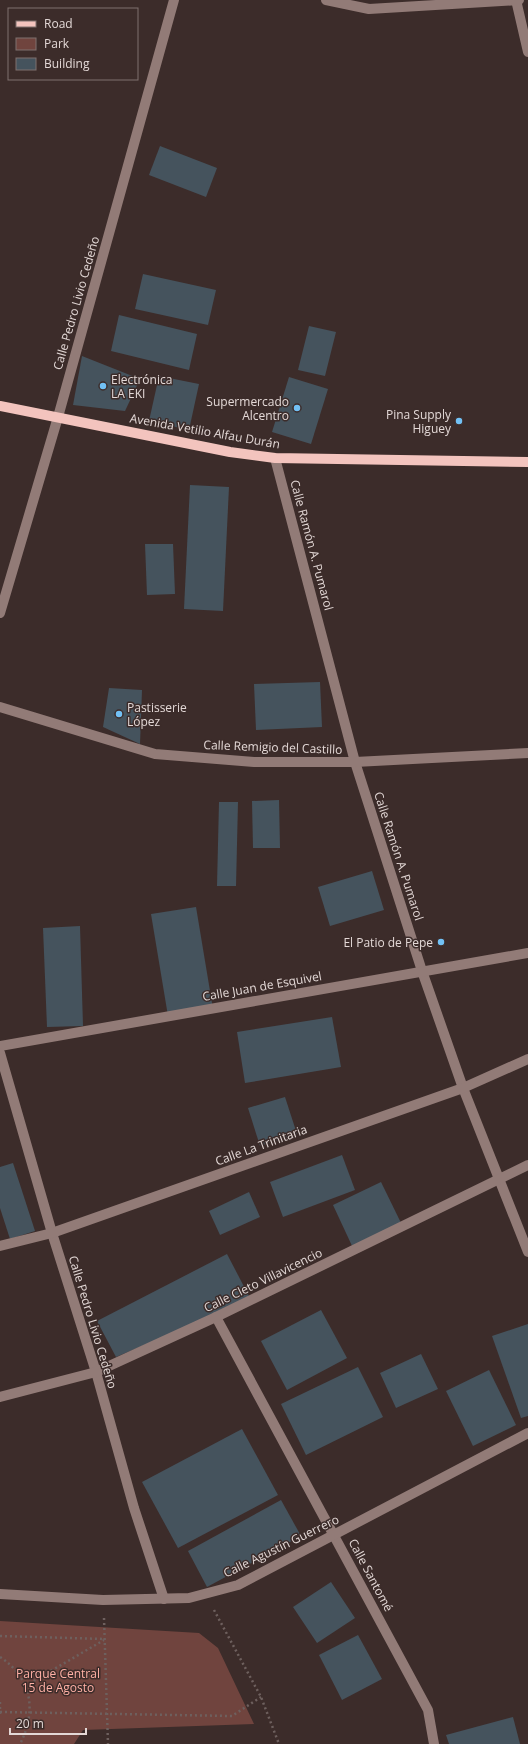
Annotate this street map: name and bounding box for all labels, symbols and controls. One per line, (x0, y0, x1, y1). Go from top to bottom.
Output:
legend (8, 8, 138, 80)
text: Road (44, 15, 73, 32)
text: Park (44, 35, 70, 52)
text: Building (44, 55, 90, 72)
street label: Calle Pedro Livio Cedeño (49, 234, 103, 372)
place label: Electrónica LA EKI (111, 371, 172, 402)
marker: Electrónica LA EKI (98, 381, 108, 391)
place label: Supermercado Alcentro (206, 393, 289, 424)
marker: Supermercado Alcentro (292, 403, 302, 413)
place label: Pina Supply Higuey (386, 406, 452, 437)
street label: Avenida Vetilio Alfau Durán (129, 409, 281, 453)
marker: Pina Supply Higuey (454, 416, 464, 426)
street label: Calle Ramón A. Pumarol (286, 478, 338, 612)
place label: Pastisserie López (127, 699, 187, 730)
marker: Pastisserie López (114, 709, 124, 719)
street label: Calle Remigio del Castillo (203, 736, 343, 758)
street label: Calle Ramón A. Pumarol (370, 789, 428, 923)
place label: El Patio de Pepe (343, 934, 433, 951)
marker: El Patio de Pepe (436, 937, 446, 947)
street label: Calle Juan de Esquivel (201, 967, 323, 1005)
street label: Calle La Trinitaria (213, 1120, 309, 1170)
street label: Calle Cleto Villavicencio (201, 1244, 325, 1316)
street label: Calle Pedro Livio Cedeño (65, 1253, 121, 1391)
street label: Calle Agustín Guerrero (220, 1511, 342, 1581)
street label: Calle Santomé (345, 1536, 397, 1615)
park label: Parque Central 15 de Agosto (16, 1665, 100, 1696)
scale bar (10, 1710, 86, 1736)
text: 20 m (16, 1715, 44, 1732)

